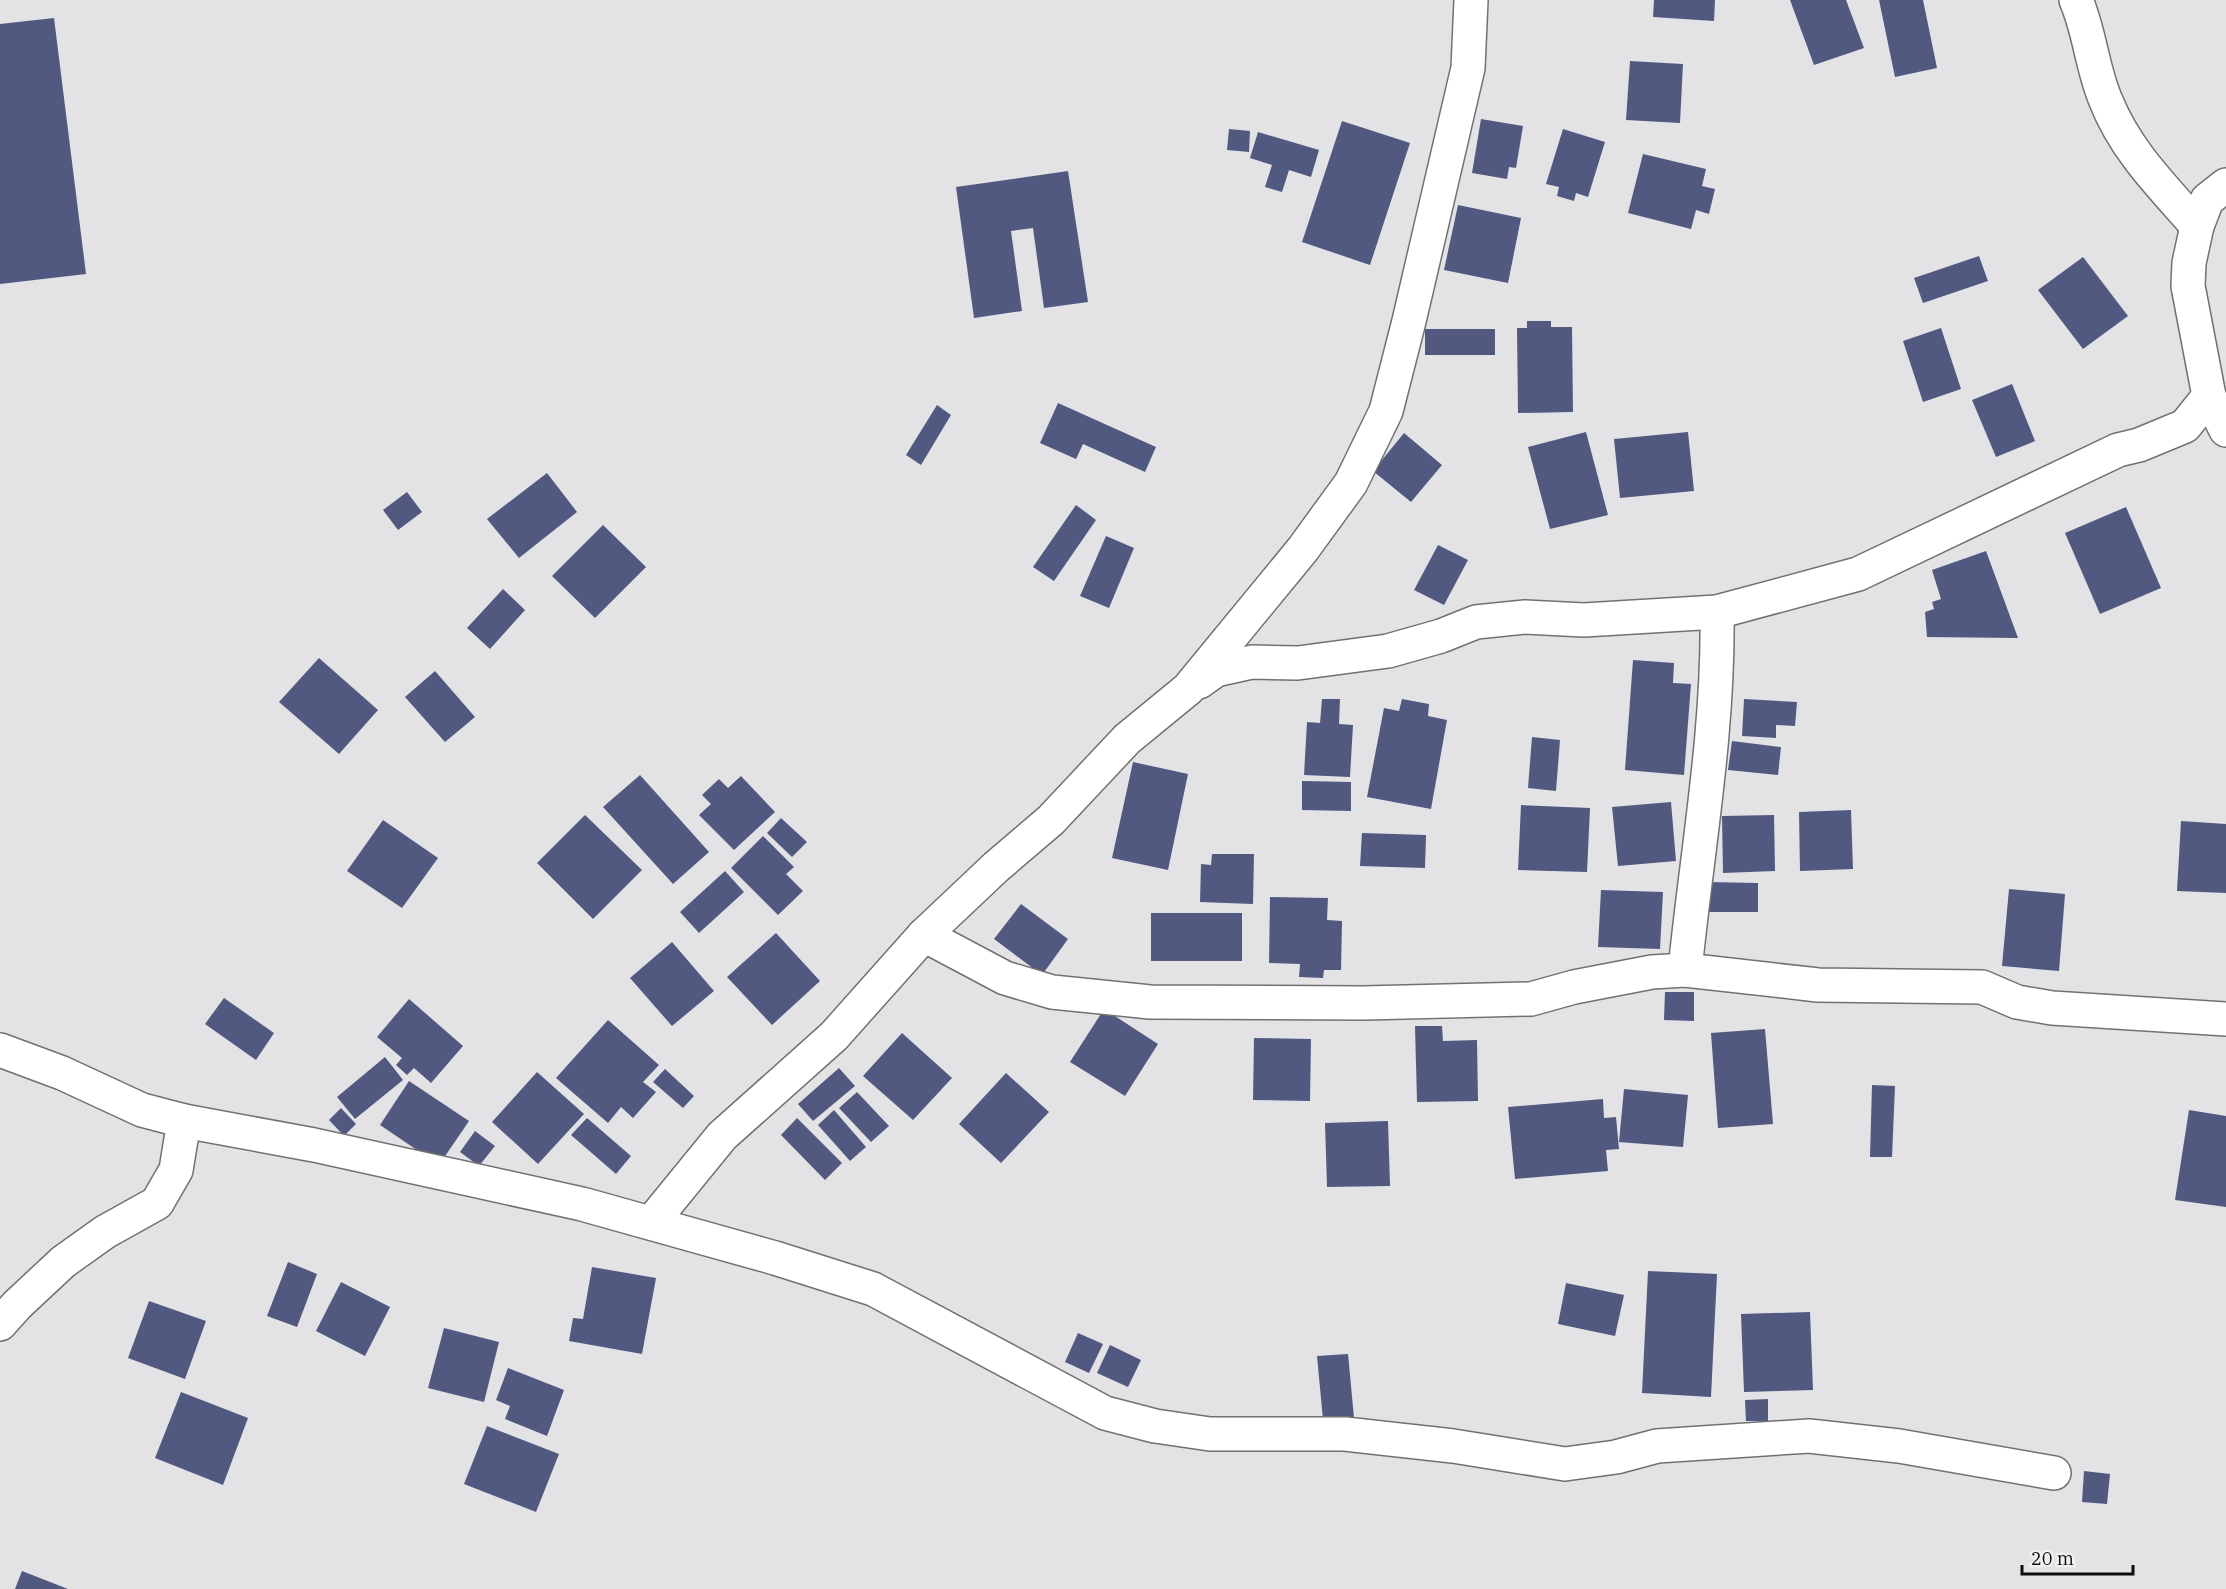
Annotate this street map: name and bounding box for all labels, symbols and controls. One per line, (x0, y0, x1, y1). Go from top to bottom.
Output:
scale bar (2022, 1538, 2133, 1576)
text: 20 m (2031, 1547, 2074, 1570)

